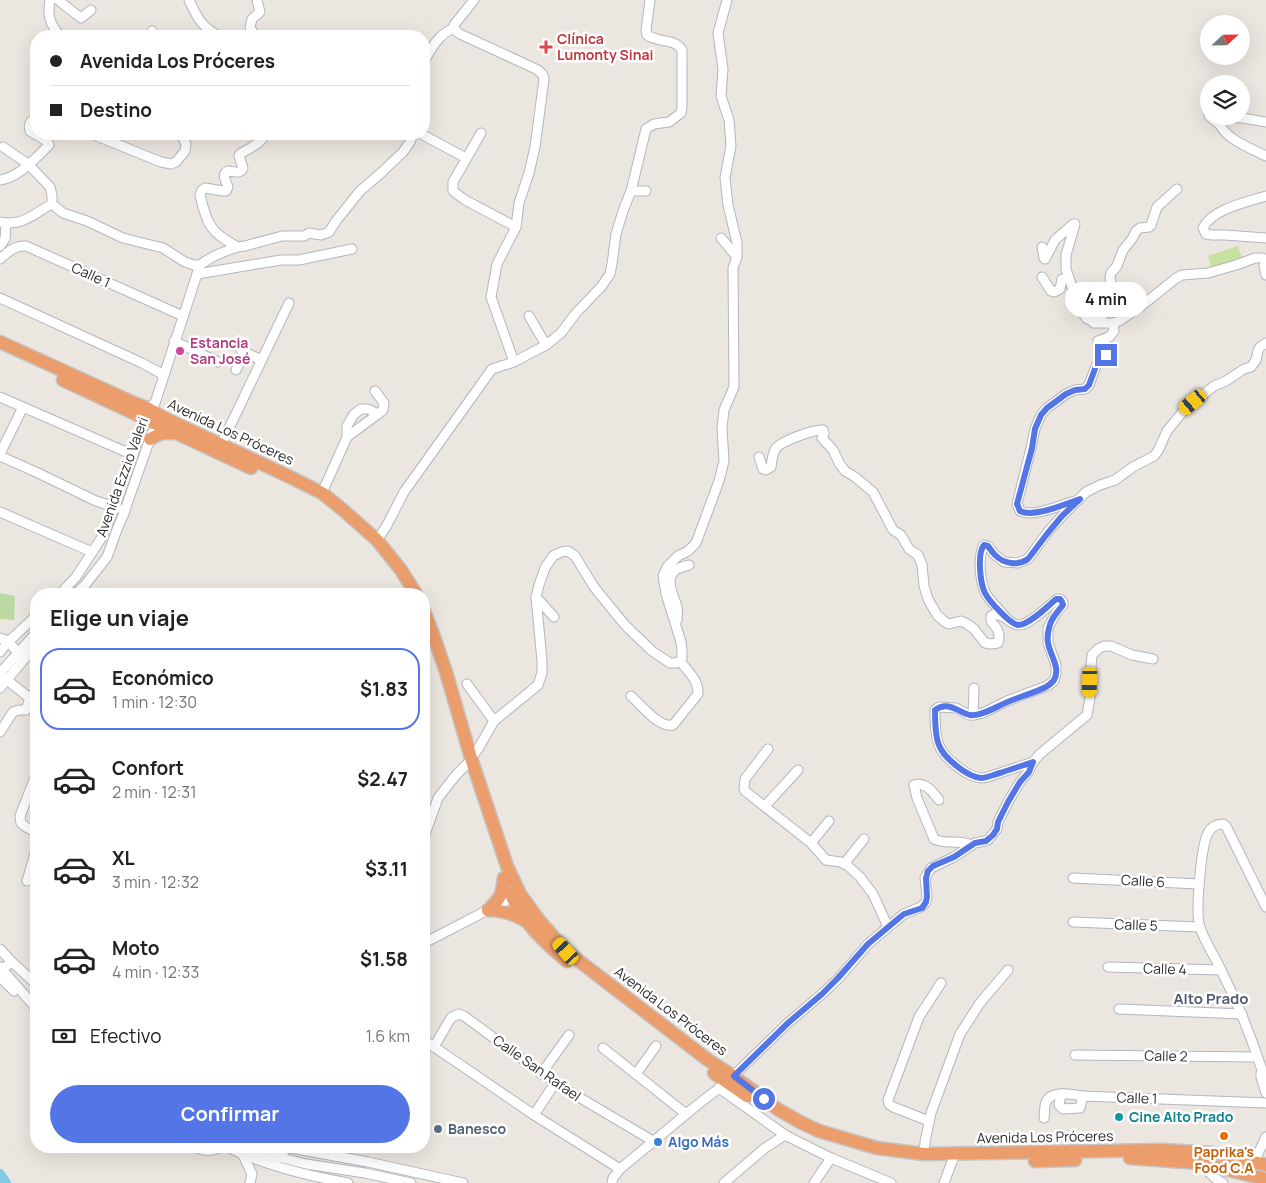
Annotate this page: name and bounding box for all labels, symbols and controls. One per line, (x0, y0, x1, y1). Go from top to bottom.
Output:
north arrow (1200, 15, 1250, 65)
map controls (1200, 15, 1250, 125)
place label: Clínica Lumonty Sinai (557, 29, 653, 64)
marker: Clínica Lumonty Sinai (539, 40, 553, 54)
text: Avenida Los Próceres (80, 48, 275, 74)
button: layers (1200, 75, 1250, 125)
text: Destino (80, 97, 152, 123)
street label: Calle 1 (69, 258, 114, 292)
callout: 4 min (1065, 282, 1147, 318)
text: 4 min (1085, 288, 1127, 310)
place label: Estancia San José (190, 333, 250, 368)
route end (1095, 344, 1117, 366)
marker: Estancia San José (174, 345, 186, 357)
car (1176, 387, 1209, 417)
street label: Avenida Los Próceres (165, 394, 297, 469)
street label: Avenida Ezzio Valeri (91, 414, 152, 539)
text: Elige un viaje (50, 603, 189, 633)
text: Económico (112, 665, 214, 691)
icon: car (52, 667, 97, 712)
car (1081, 667, 1098, 697)
text: $1.83 (360, 676, 408, 702)
text: 1 min · 12:30 (112, 691, 197, 713)
text: Confort (112, 755, 184, 781)
icon: car (52, 757, 97, 802)
text: $2.47 (357, 766, 408, 792)
text: 2 min · 12:31 (112, 781, 196, 803)
text: XL (112, 845, 135, 871)
icon: car (52, 847, 97, 892)
text: $3.11 (365, 856, 408, 882)
street label: Calle 6 (1121, 870, 1166, 891)
text: 3 min · 12:32 (112, 871, 199, 893)
street label: Calle 5 (1114, 914, 1158, 935)
text: Moto (112, 935, 159, 961)
car (550, 935, 581, 967)
icon: car (52, 937, 97, 982)
text: $1.58 (360, 946, 408, 972)
street label: Calle 4 (1143, 958, 1187, 979)
text: 4 min · 12:33 (112, 961, 199, 983)
street label: Avenida Los Próceres (611, 962, 732, 1059)
district label: Alto Prado (1173, 988, 1249, 1009)
icon: cash (50, 1022, 78, 1050)
text: Efectivo (90, 1023, 161, 1049)
text: 1.6 km (366, 1025, 410, 1047)
street label: Calle San Rafael (489, 1030, 585, 1105)
street label: Calle 2 (1144, 1046, 1188, 1065)
button: Confirmar (50, 1085, 410, 1143)
street label: Calle 1 (1116, 1087, 1158, 1108)
route start (753, 1088, 775, 1110)
place label: Cine Alto Prado (1129, 1107, 1234, 1126)
marker: Cine Alto Prado (1113, 1111, 1125, 1123)
place label: Banesco (448, 1119, 506, 1138)
marker: Banesco (432, 1123, 444, 1135)
street label: Avenida Los Próceres (976, 1126, 1114, 1147)
marker: Paprika's Food C.A (1218, 1130, 1230, 1142)
place label: Algo Más (668, 1132, 729, 1151)
marker: Algo Más (652, 1136, 664, 1148)
place label: Paprika's Food C.A (1194, 1142, 1255, 1177)

